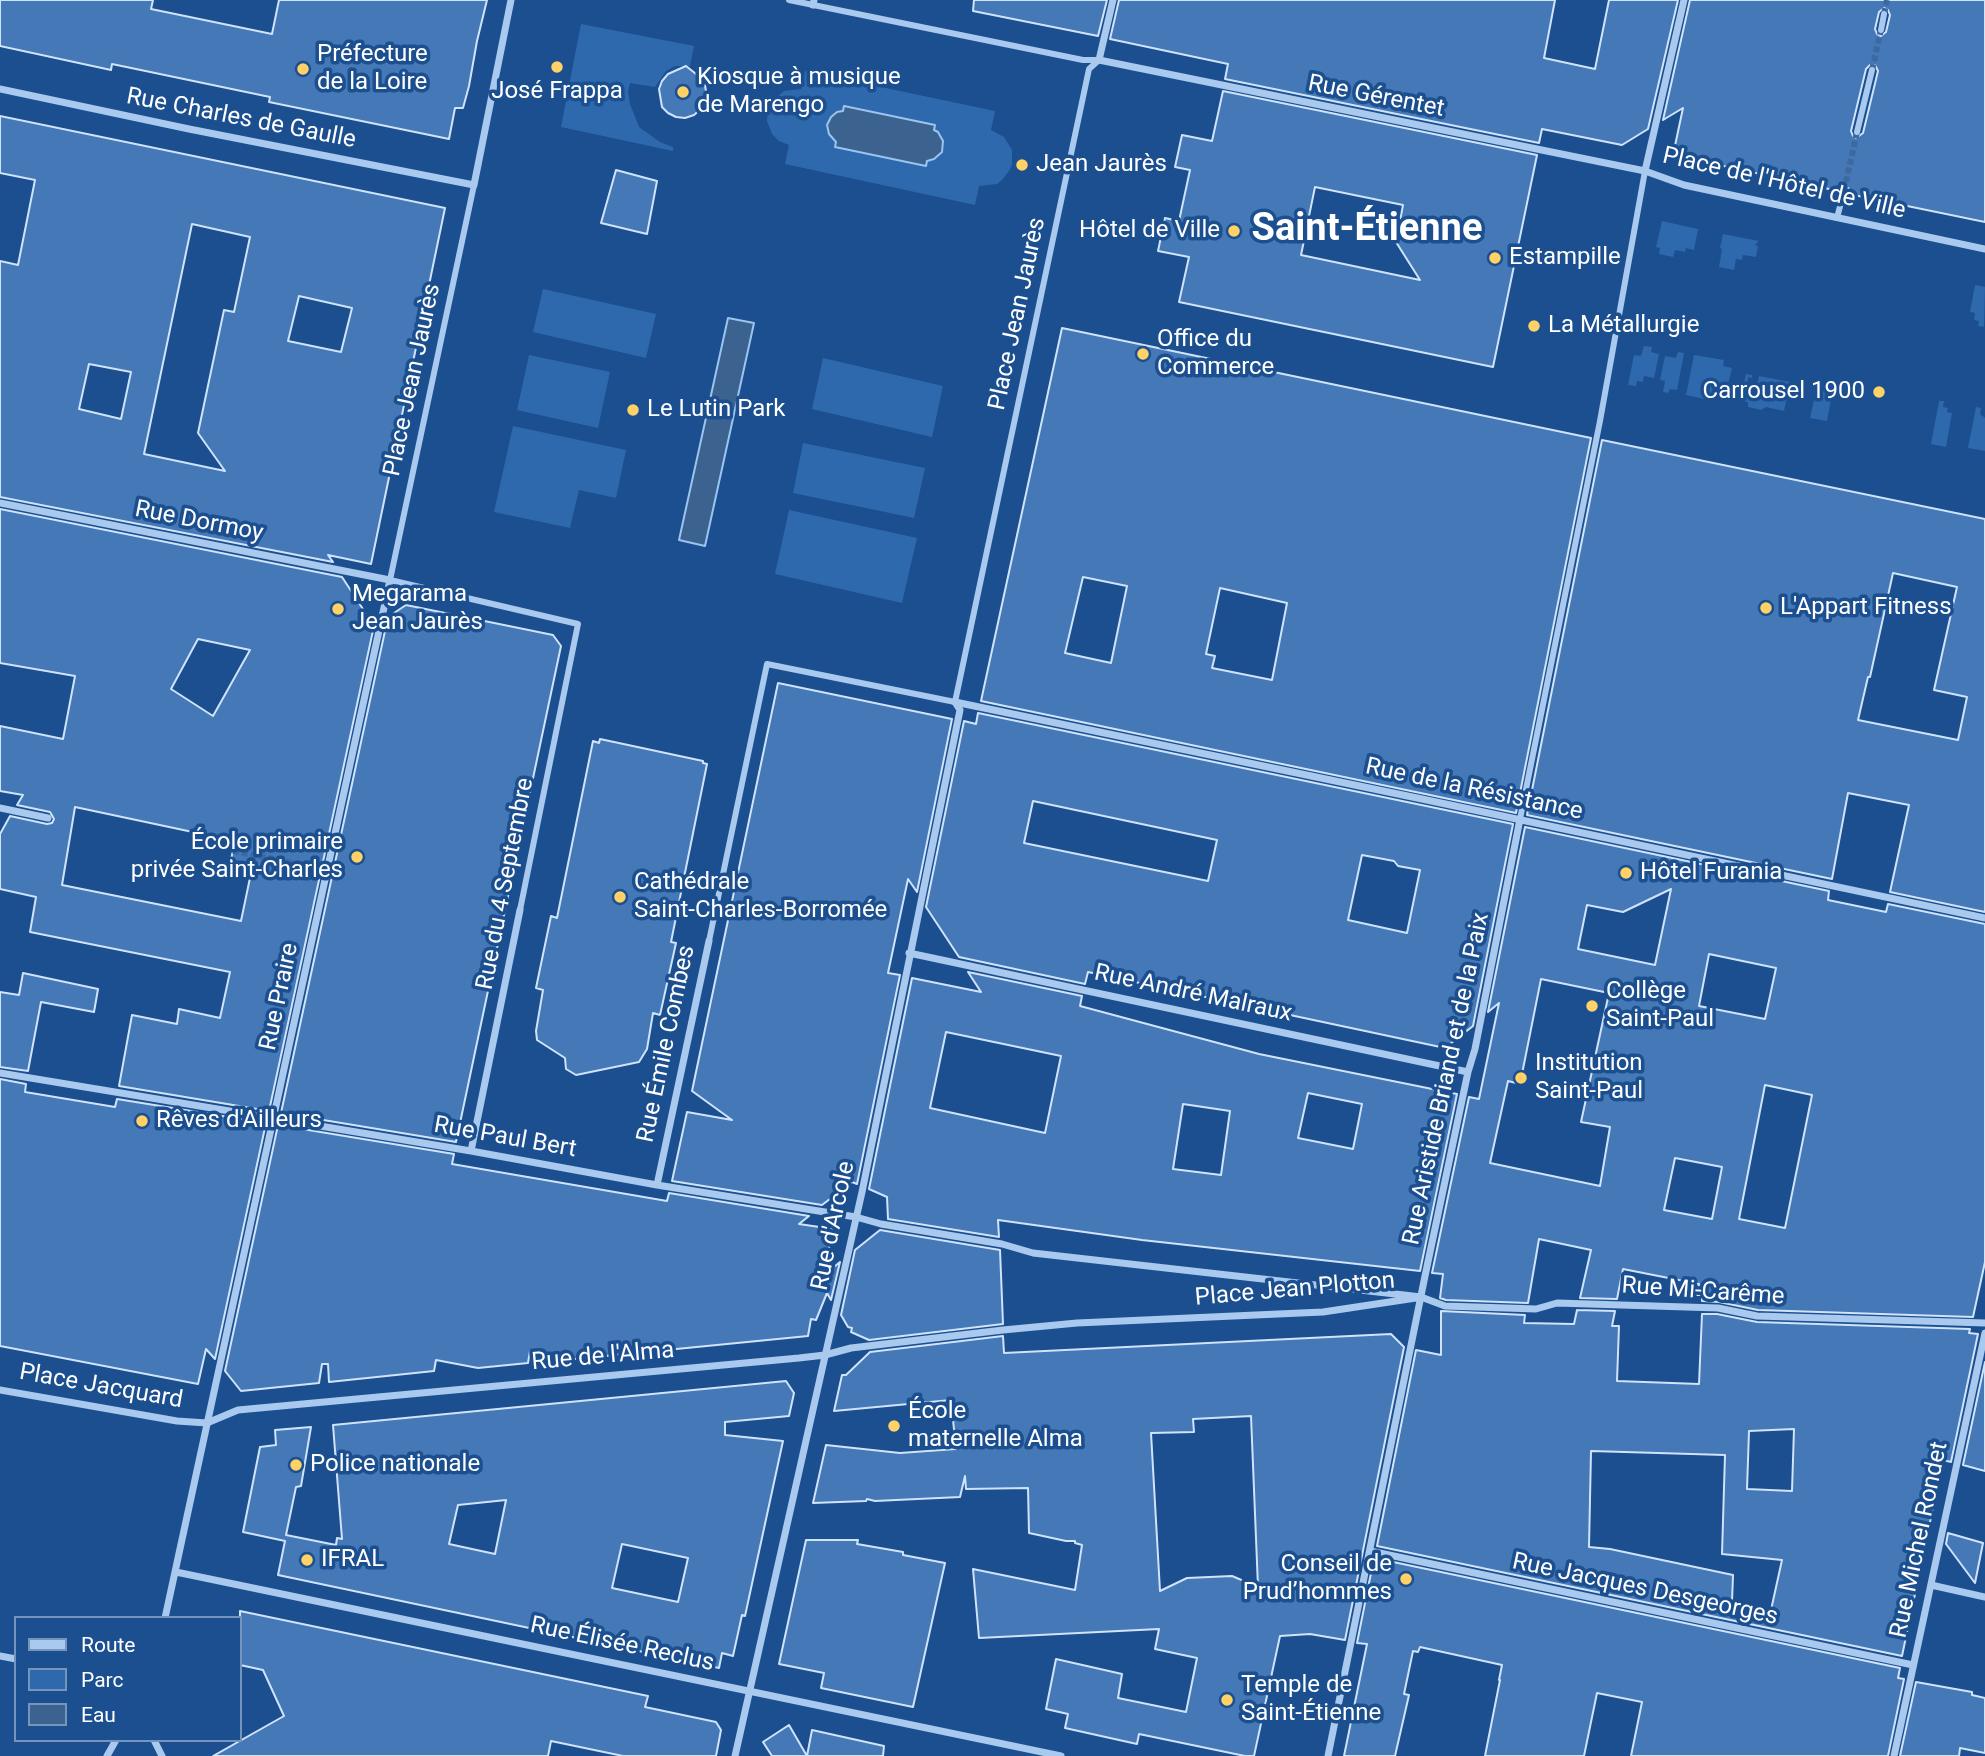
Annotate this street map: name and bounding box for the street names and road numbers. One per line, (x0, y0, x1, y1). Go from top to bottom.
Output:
street label: Rue Gérentet (1305, 70, 1447, 124)
street label: Rue Charles de Gaulle (124, 83, 358, 155)
street label: Place de l'Hôtel de Ville (1660, 142, 1908, 226)
street label: Place Jean Jaurès (984, 215, 1052, 413)
street label: Place Jean Jaurès (379, 281, 447, 479)
street label: Rue Dormoy (132, 495, 266, 549)
street label: Rue de la Résistance (1363, 753, 1585, 827)
street label: Rue du 4 Septembre (471, 776, 541, 992)
street label: Rue Aristide Briand et de la Paix (1398, 910, 1496, 1248)
street label: Rue Praire (255, 941, 305, 1053)
street label: Rue Émile Combes (632, 943, 702, 1145)
street label: Rue André Malraux (1091, 959, 1295, 1029)
street label: Rue Paul Bert (432, 1111, 578, 1165)
street label: Rue d'Arcole (806, 1159, 862, 1293)
street label: Place Jean Plotton (1194, 1267, 1396, 1313)
street label: Rue Mi-Carême (1621, 1272, 1785, 1312)
street label: Rue de l'Alma (530, 1336, 676, 1378)
street label: Place Jacquard (17, 1358, 185, 1416)
street label: Rue Michel Rondet (1885, 1439, 1955, 1641)
street label: Rue Jacques Desgeorges (1510, 1548, 1780, 1632)
street label: Rue Élisée Reclus (527, 1611, 717, 1679)

